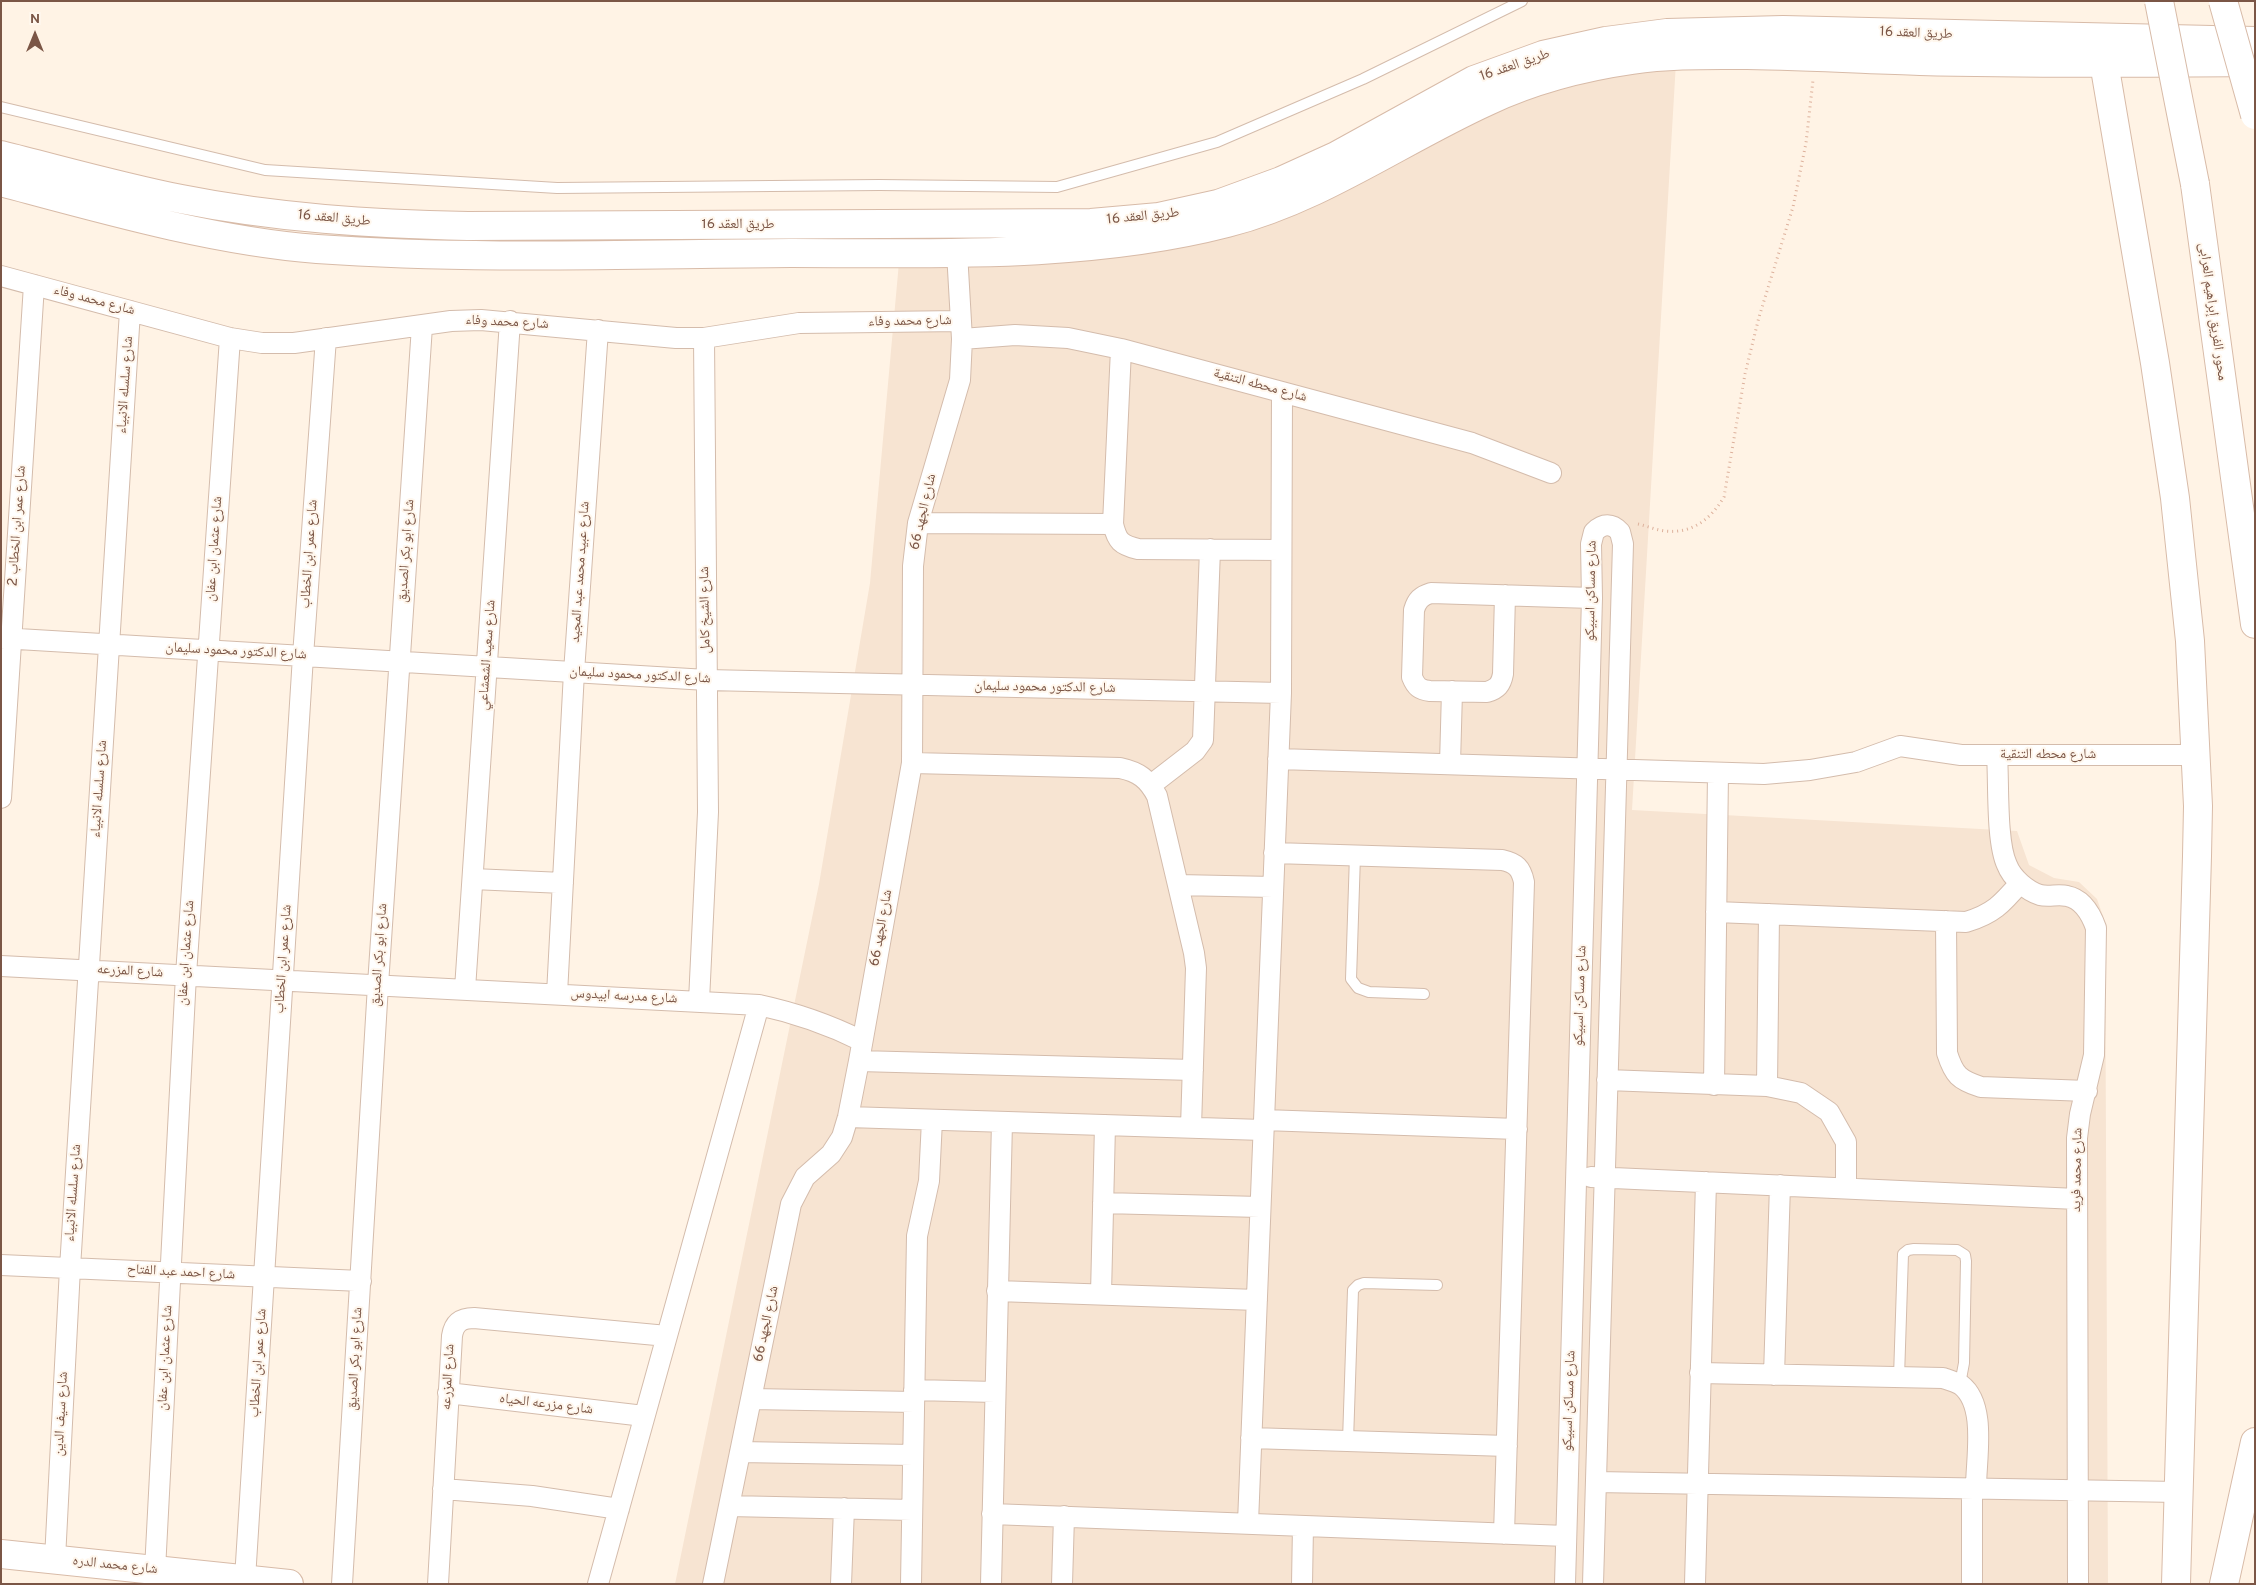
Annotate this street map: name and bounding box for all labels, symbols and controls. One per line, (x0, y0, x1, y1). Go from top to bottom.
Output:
north arrow (10, 10, 60, 60)
text: N (30, 11, 40, 28)
street label: طريق العقد 16 (1879, 24, 1953, 44)
street label: طريق العقد 16 (1478, 46, 1552, 86)
street label: طريق العقد 16 (1106, 205, 1180, 229)
street label: طريق العقد 16 (297, 207, 371, 231)
street label: طريق العقد 16 (702, 217, 774, 233)
street label: محور الفريق إبراهيم العرابى (2194, 242, 2230, 382)
street label: شارع محمد وفاء (52, 282, 136, 320)
street label: شارع محمد وفاء (465, 312, 549, 334)
street label: شارع محمد وفاء (868, 313, 952, 331)
street label: شارع سلسله الانبياء (114, 335, 138, 435)
street label: شارع محطه التنقية (1211, 365, 1309, 407)
street label: شارع عمر ابن الخطاب 2 (5, 465, 31, 587)
street label: شارع الجهد 66 (907, 472, 941, 552)
street label: شارع عثمان ابن عفان (203, 496, 227, 602)
street label: شارع عمر ابن الخطاب (298, 499, 322, 609)
street label: شارع ابو بكر الصديق (395, 499, 419, 603)
street label: شارع عبيد محمد عبد المجيد (568, 501, 594, 643)
street label: شارع مساكن اسبيكو (1583, 540, 1601, 642)
street label: شارع الشيخ كامل (697, 566, 715, 654)
street label: شارع سعيد الشعشاعي (476, 599, 500, 711)
street label: شارع الدكتور محمود سليمان (165, 640, 307, 664)
street label: شارع الدكتور محمود سليمان (569, 664, 711, 688)
street label: شارع الدكتور محمود سليمان (974, 678, 1116, 698)
street label: شارع سلسله الانبياء (88, 739, 112, 839)
street label: شارع محطه التنقية (2000, 747, 2096, 763)
street label: شارع الجهد 66 (867, 888, 897, 968)
street label: شارع عثمان ابن عفان (175, 900, 199, 1006)
street label: شارع ابو بكر الصديق (368, 903, 392, 1007)
street label: شارع عمر ابن الخطاب (272, 904, 296, 1014)
street label: شارع مساكن اسبيكو (1571, 945, 1591, 1047)
street label: شارع المزرعه (96, 962, 164, 982)
street label: شارع مدرسه ابيدوس (570, 986, 678, 1008)
street label: شارع محمد فريد (2069, 1128, 2087, 1212)
street label: شارع سلسله الانبياء (62, 1143, 86, 1243)
street label: شارع احمد عبد الفتاح (127, 1262, 235, 1284)
street label: شارع الجهد 66 (751, 1284, 783, 1364)
street label: شارع عثمان ابن عفان (155, 1305, 177, 1411)
street label: شارع ابو بكر الصديق (345, 1307, 367, 1411)
street label: شارع عمر ابن الخطاب (247, 1308, 271, 1418)
street label: شارع المزرعه (439, 1343, 459, 1411)
street label: شارع مساكن اسبيكو (1560, 1350, 1580, 1452)
street label: شارع سيف الدين (51, 1371, 73, 1457)
street label: شارع مزرعه الحياه (498, 1391, 594, 1419)
street label: شارع محمد الدره (72, 1553, 158, 1579)

